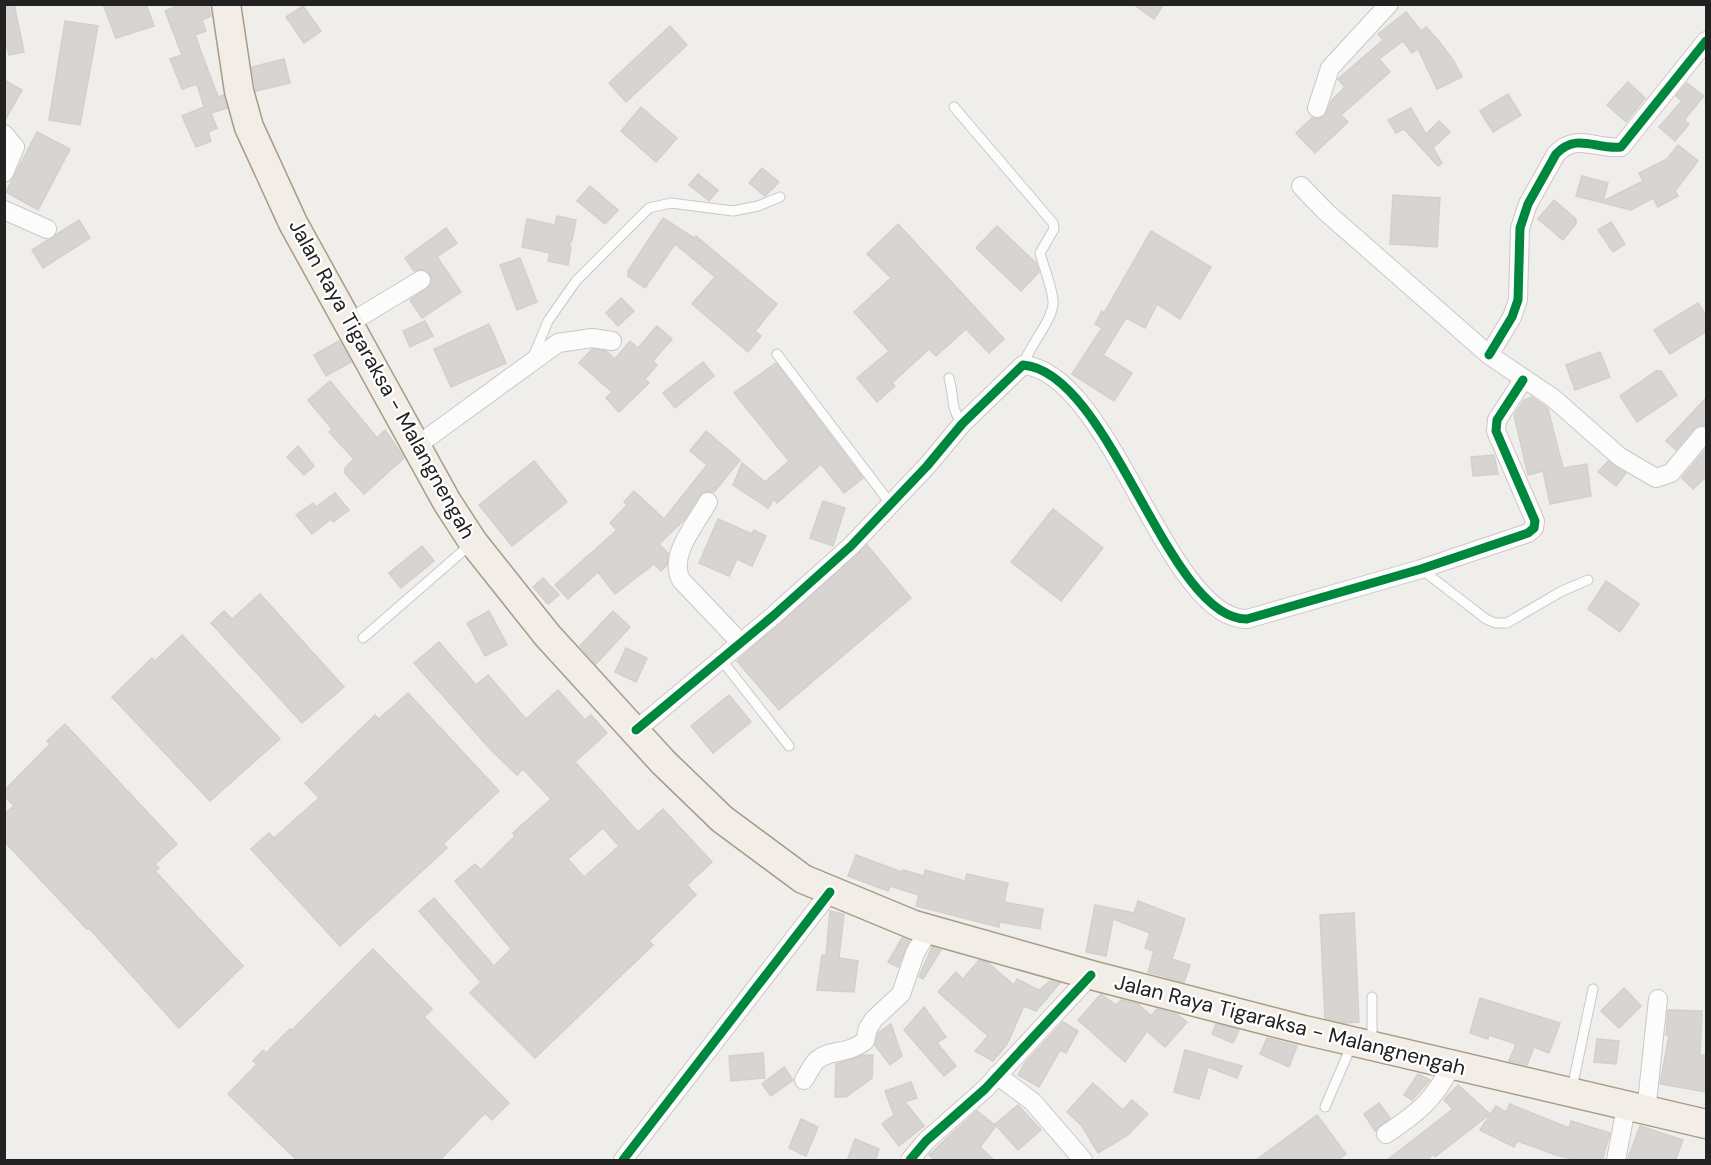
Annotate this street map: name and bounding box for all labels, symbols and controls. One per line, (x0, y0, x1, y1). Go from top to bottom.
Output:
street label: Jalan Raya Tigaraksa - Malangnengah (282, 214, 482, 544)
street label: Jalan Raya Tigaraksa - Malangnengah (1112, 968, 1468, 1082)

